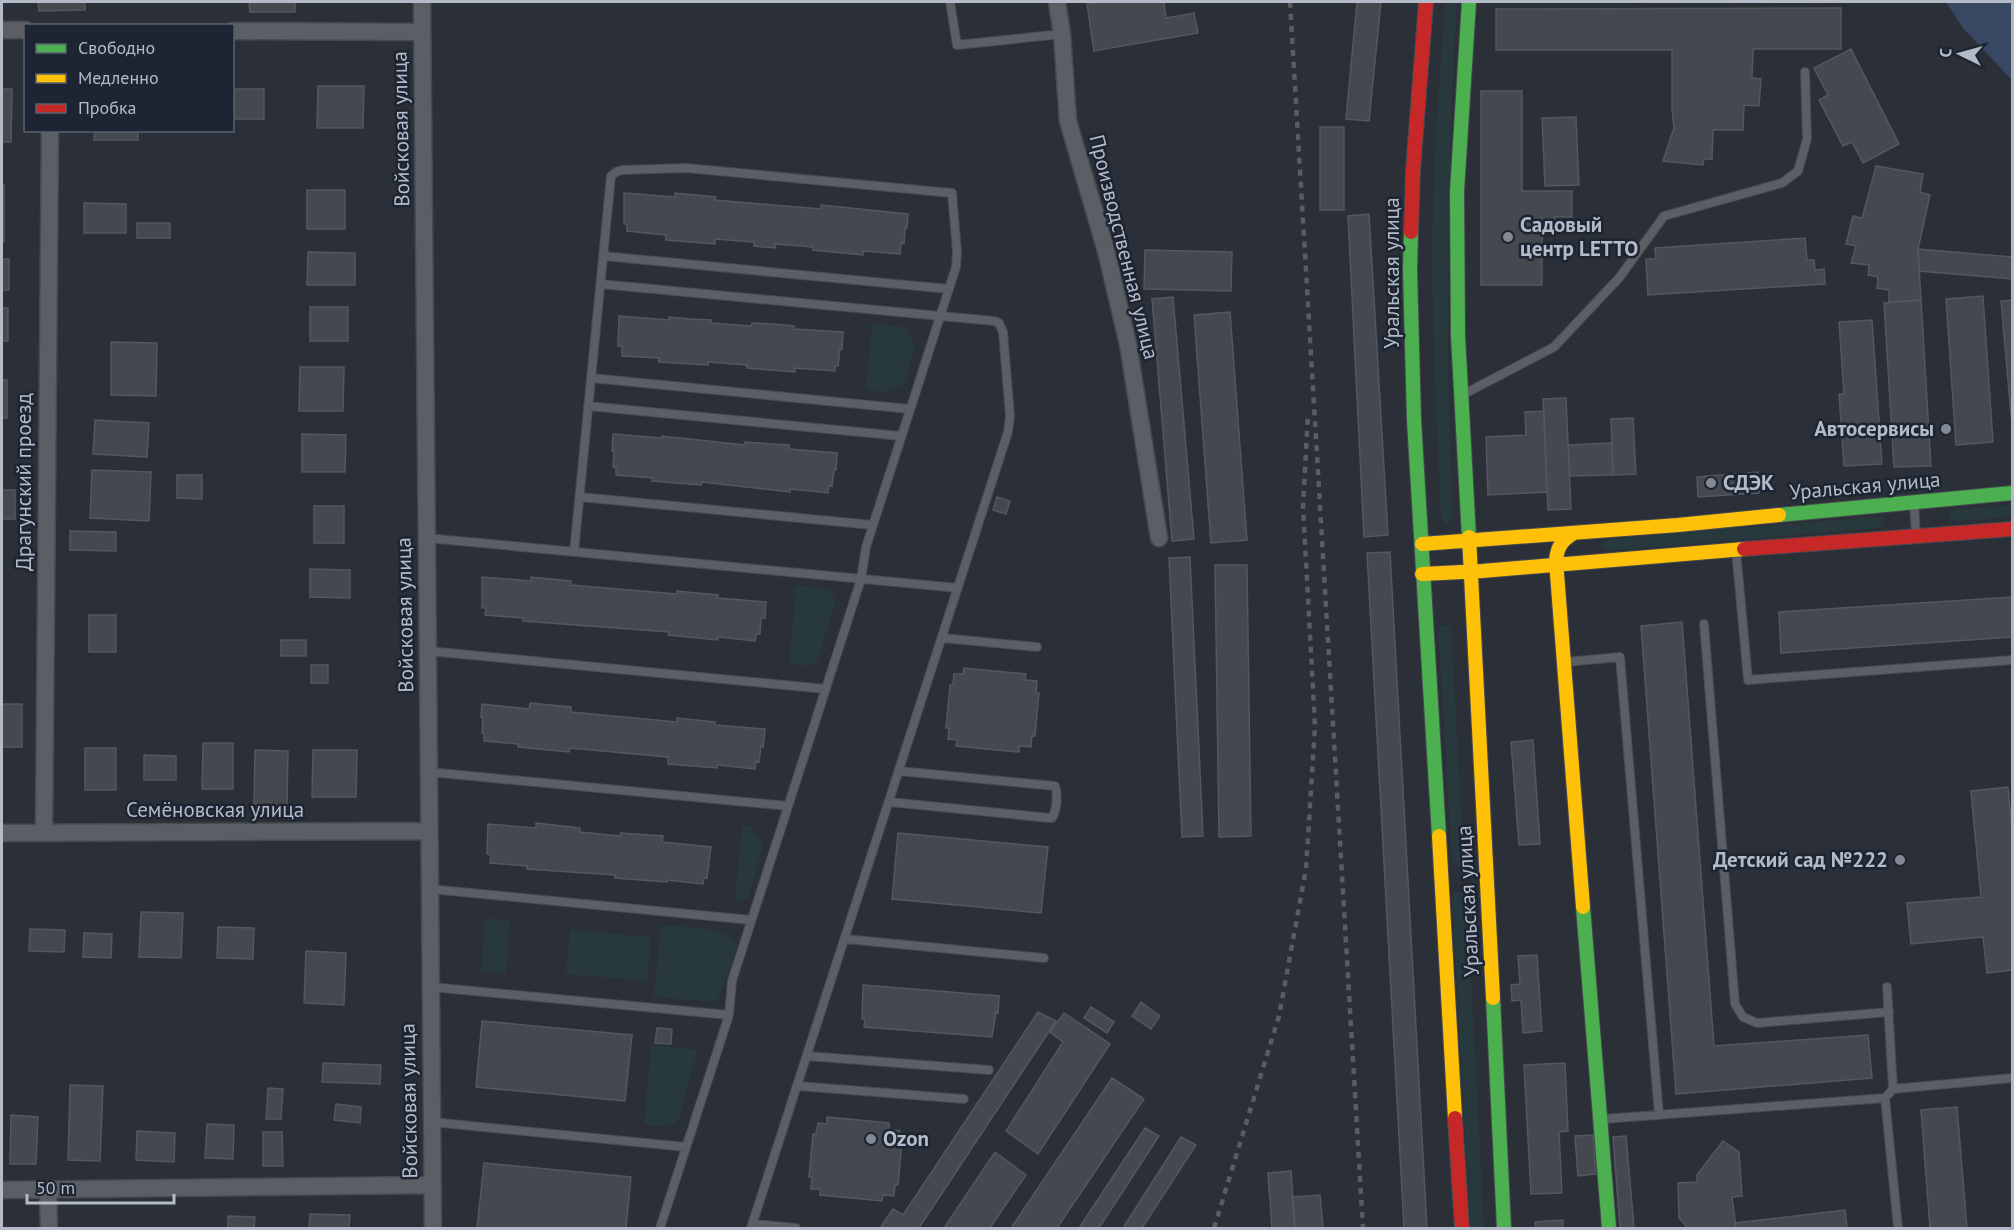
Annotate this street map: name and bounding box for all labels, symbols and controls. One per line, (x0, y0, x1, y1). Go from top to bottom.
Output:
legend (24, 24, 234, 132)
north arrow (1930, 24, 1990, 84)
text: Свободно (78, 36, 155, 59)
text: С (1935, 47, 1955, 58)
street label: Войсковая улица (386, 51, 415, 207)
text: Медленно (78, 66, 159, 89)
text: Пробка (78, 96, 136, 119)
street label: Производственная улица (1083, 132, 1166, 362)
street label: Уральская улица (1378, 197, 1405, 349)
place label: Садовый центр LETTO (1520, 211, 1638, 262)
marker: Садовый центр LETTO (1501, 230, 1515, 244)
street label: Драгунский проезд (10, 393, 37, 571)
place label: Автосервисы (1814, 415, 1934, 442)
marker: Автосервисы (1939, 422, 1953, 436)
street label: Уральская улица (1788, 465, 1942, 506)
place label: СДЭК (1723, 469, 1774, 496)
marker: СДЭК (1704, 476, 1718, 490)
street label: Войсковая улица (390, 537, 419, 693)
street label: Семёновская улица (126, 796, 304, 823)
street label: Уральская улица (1450, 825, 1485, 977)
place label: Детский сад №222 (1713, 846, 1888, 873)
marker: Детский сад №222 (1893, 853, 1907, 867)
street label: Войсковая улица (394, 1023, 423, 1179)
place label: Ozon (883, 1125, 929, 1152)
marker: Ozon (864, 1132, 878, 1146)
scale bar (27, 1167, 174, 1205)
text: 50 m (36, 1176, 75, 1199)

